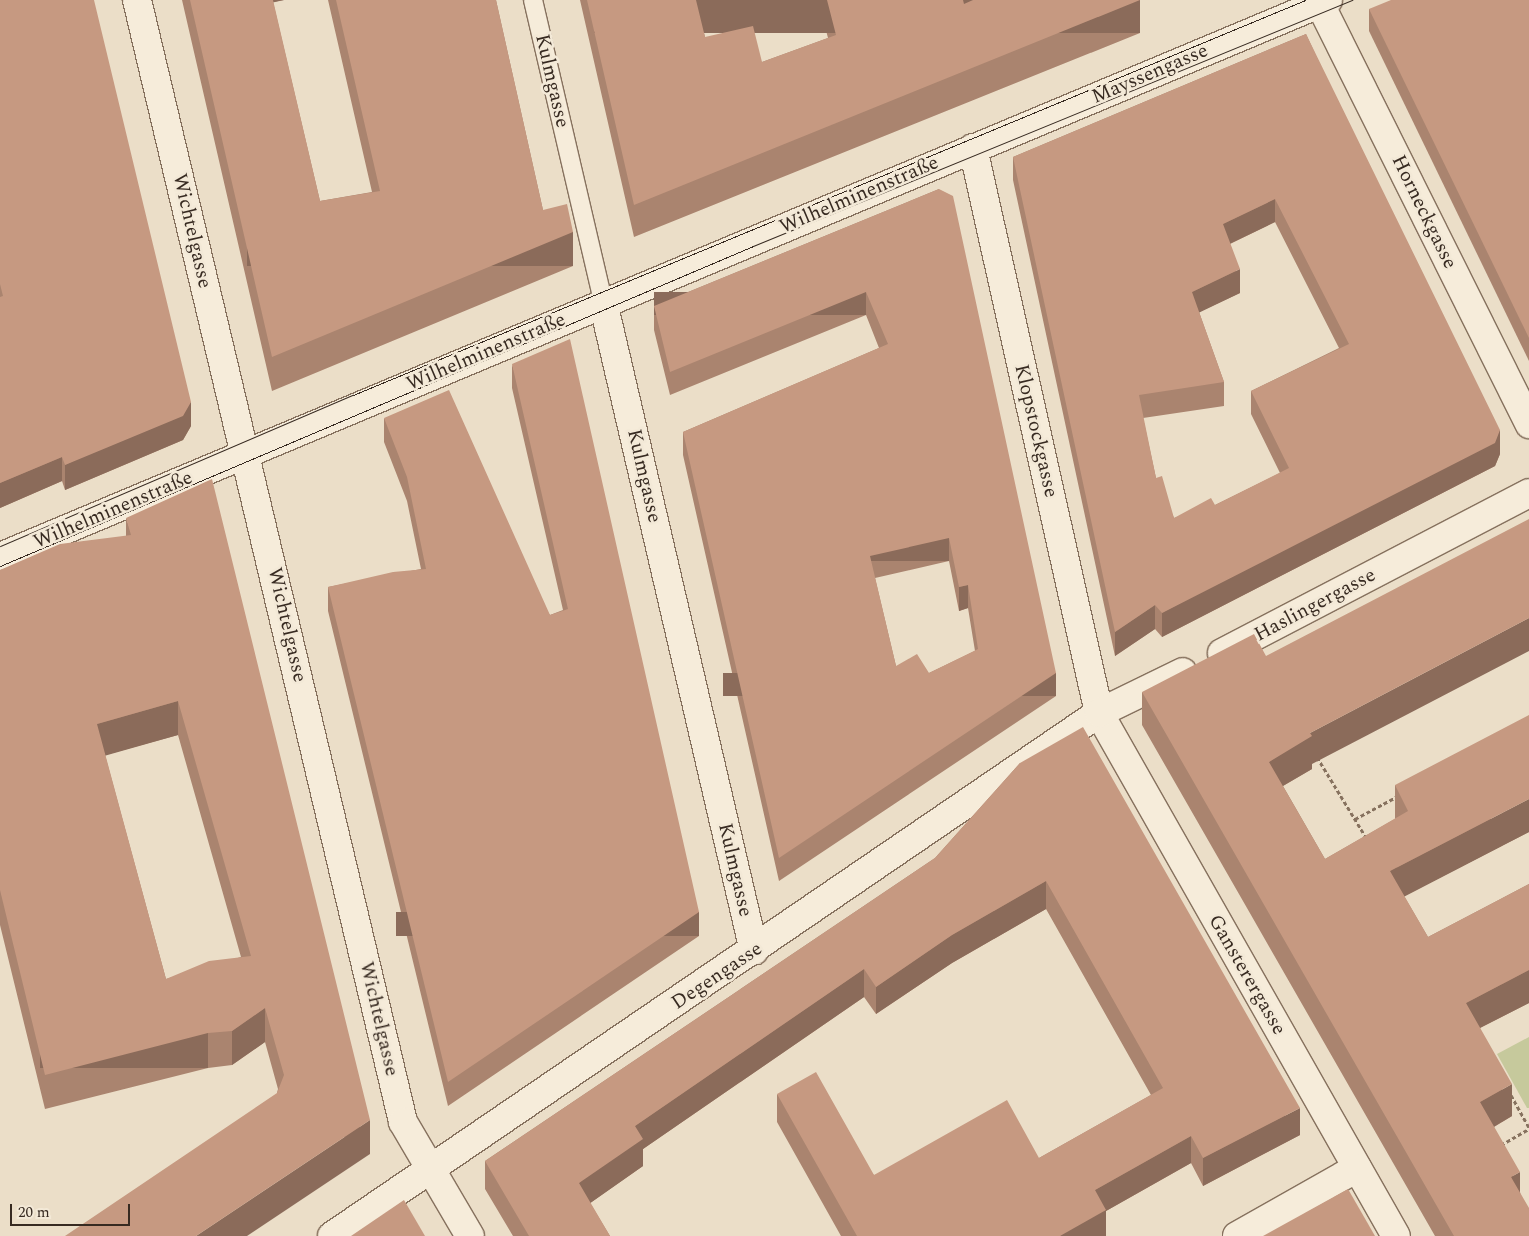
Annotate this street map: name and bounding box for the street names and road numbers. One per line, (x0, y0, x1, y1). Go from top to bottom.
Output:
street label: Kulmgasse (530, 32, 574, 130)
street label: Mayssengasse (1088, 39, 1212, 109)
street label: Wilhelminenstraße (776, 151, 942, 239)
street label: Horneckgasse (1386, 151, 1462, 273)
street label: Wichtelgasse (167, 171, 217, 291)
street label: Wilhelminenstraße (403, 308, 569, 396)
street label: Klopstockgasse (1009, 362, 1063, 500)
street label: Kulmgasse (622, 427, 666, 525)
street label: Wilhelminenstraße (30, 466, 196, 554)
street label: Haslingergasse (1250, 563, 1380, 647)
street label: Wichtelgasse (262, 565, 312, 685)
street label: Kulmgasse (713, 821, 757, 919)
street label: Gansterergasse (1203, 911, 1291, 1039)
street label: Degengasse (667, 937, 767, 1015)
street label: Wichtelgasse (354, 959, 404, 1079)

